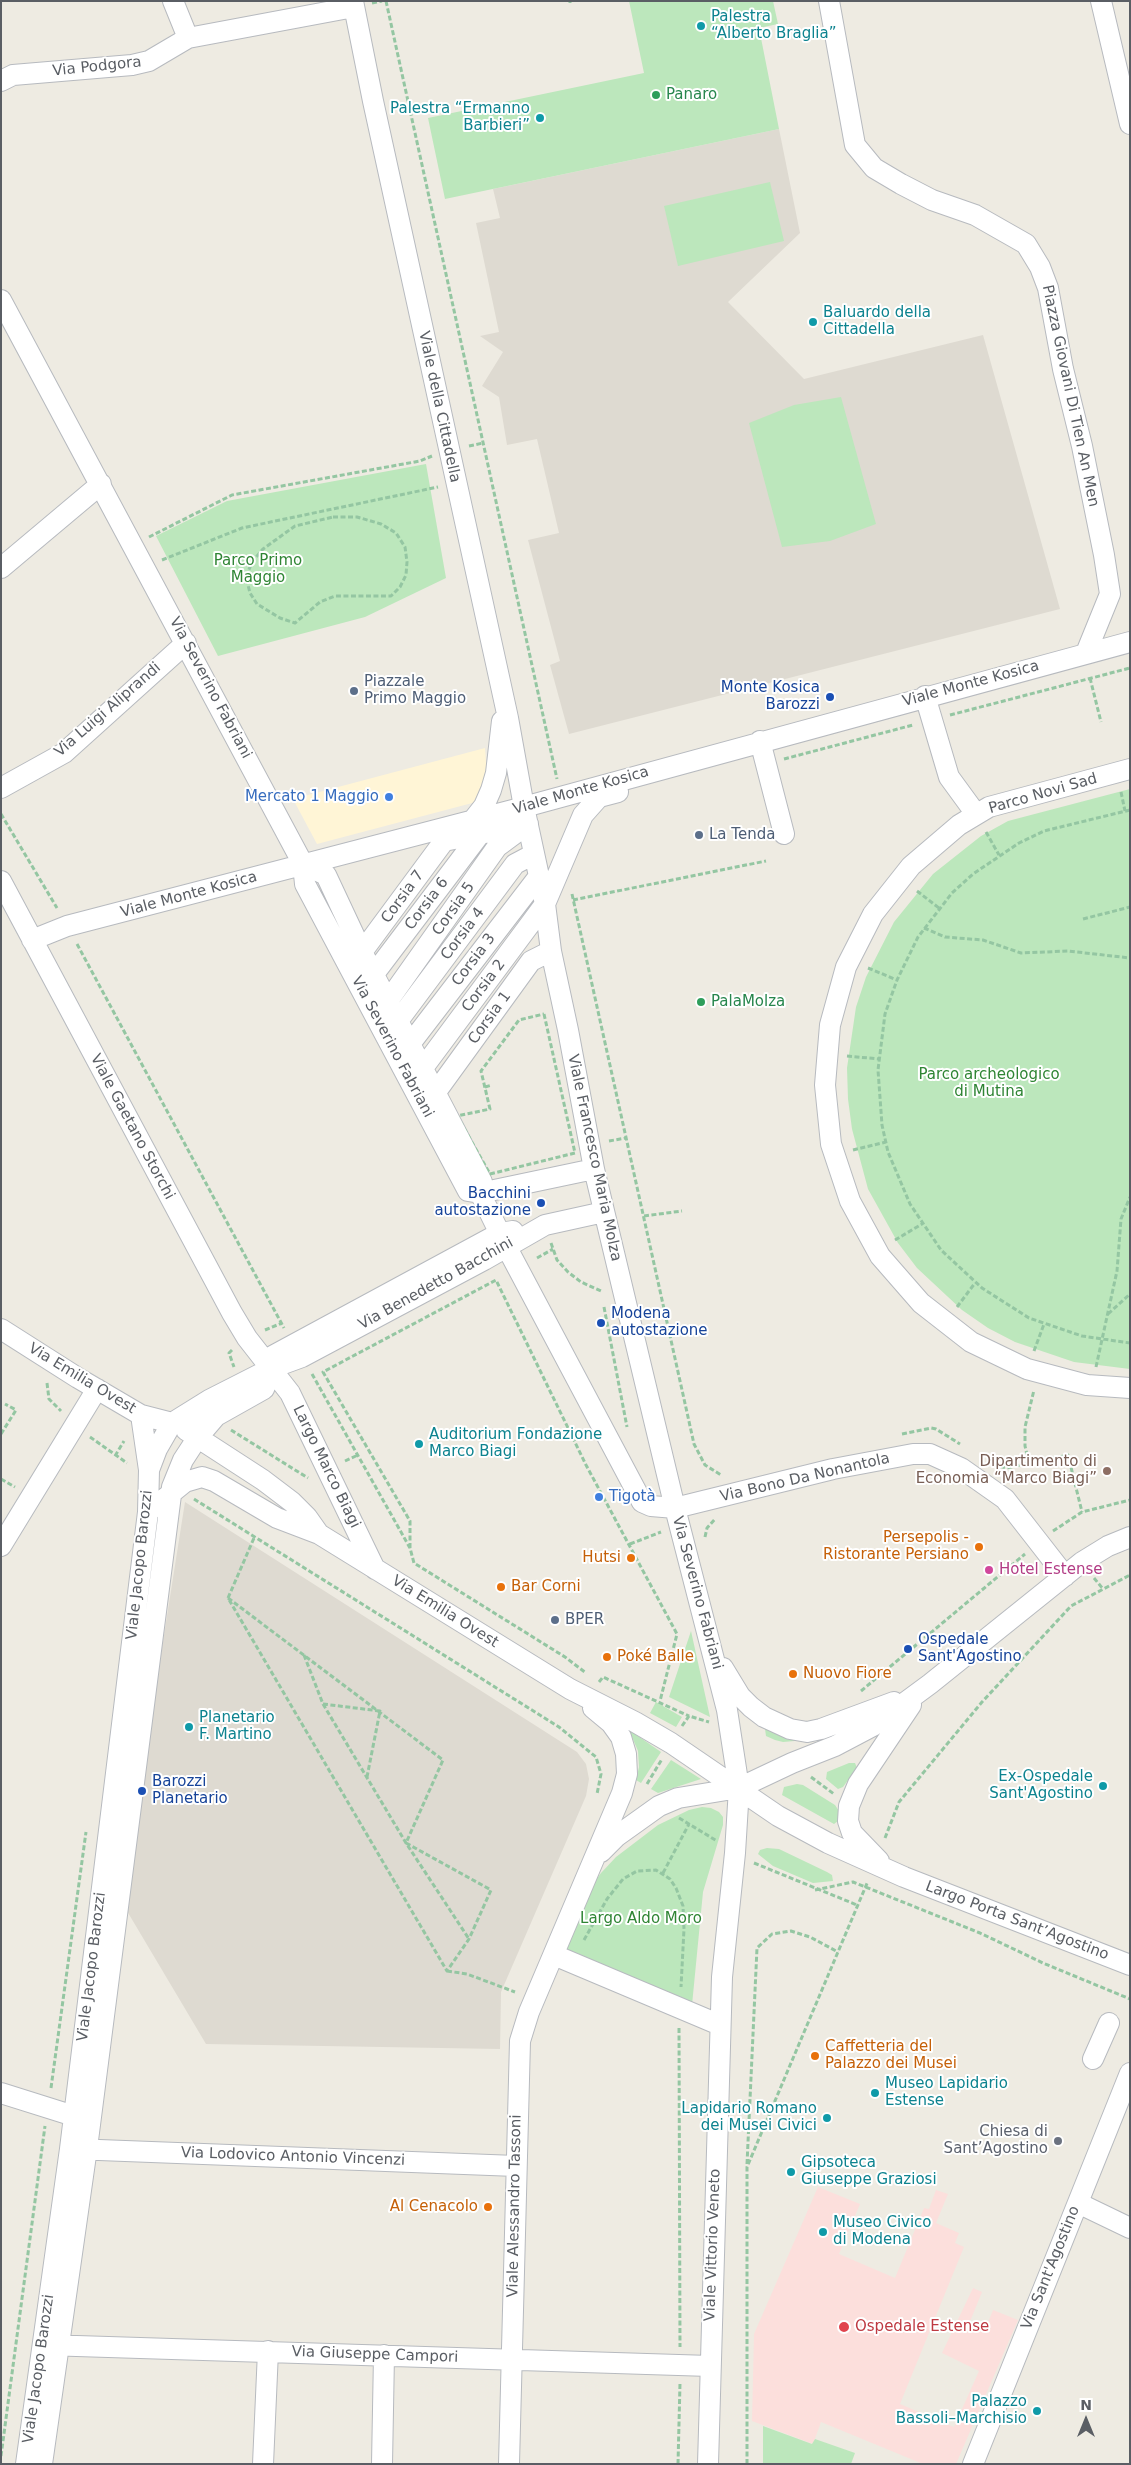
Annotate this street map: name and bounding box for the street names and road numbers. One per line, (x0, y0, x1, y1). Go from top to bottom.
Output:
street label: Via Podgora (52, 53, 142, 81)
street label: Piazza Giovani Di Tien An Men (1038, 283, 1102, 509)
street label: Viale della Cittadella (414, 330, 464, 484)
street label: Via Severino Fabriani (165, 614, 255, 762)
street label: Viale Monte Kosica (901, 657, 1041, 711)
street label: Via Luigi Aliprandi (51, 659, 165, 761)
street label: Viale Monte Kosica (511, 763, 651, 819)
street label: Parco Novi Sad (987, 770, 1099, 818)
street label: Corsia 7 (378, 867, 428, 927)
street label: Viale Monte Kosica (119, 868, 259, 922)
street label: Corsia 6 (401, 874, 453, 934)
street label: Corsia 5 (429, 879, 479, 939)
street label: Corsia 4 (437, 904, 489, 964)
street label: Corsia 3 (448, 930, 500, 990)
street label: Corsia 2 (458, 956, 510, 1016)
street label: Via Severino Fabriani (347, 973, 437, 1121)
street label: Corsia 1 (465, 988, 515, 1048)
street label: Viale Gaetano Storchi (86, 1051, 178, 1203)
street label: Viale Francesco Maria Molza (563, 1053, 625, 1263)
street label: Via Benedetto Bacchini (356, 1234, 516, 1334)
street label: Via Emilia Ovest (25, 1340, 139, 1418)
street label: Largo Marco Biagi (288, 1403, 364, 1531)
street label: Via Bono Da Nonantola (718, 1450, 892, 1506)
street label: Viale Jacopo Barozzi (123, 1489, 157, 1641)
street label: Via Severino Fabriani (668, 1514, 726, 1672)
street label: Via Emilia Ovest (388, 1572, 502, 1652)
street label: Largo Porta Sant’Agostino (923, 1878, 1111, 1964)
street label: Viale Jacopo Barozzi (74, 1891, 110, 2043)
street label: Viale Alessandro Tassoni (504, 2114, 526, 2298)
street label: Via Lodovico Antonio Vincenzi (181, 2144, 405, 2170)
street label: Viale Vittorio Veneto (701, 2168, 725, 2322)
street label: Via Sant'Agostino (1018, 2204, 1084, 2332)
street label: Viale Jacopo Barozzi (20, 2293, 58, 2445)
street label: Via Giuseppe Campori (291, 2343, 459, 2367)

